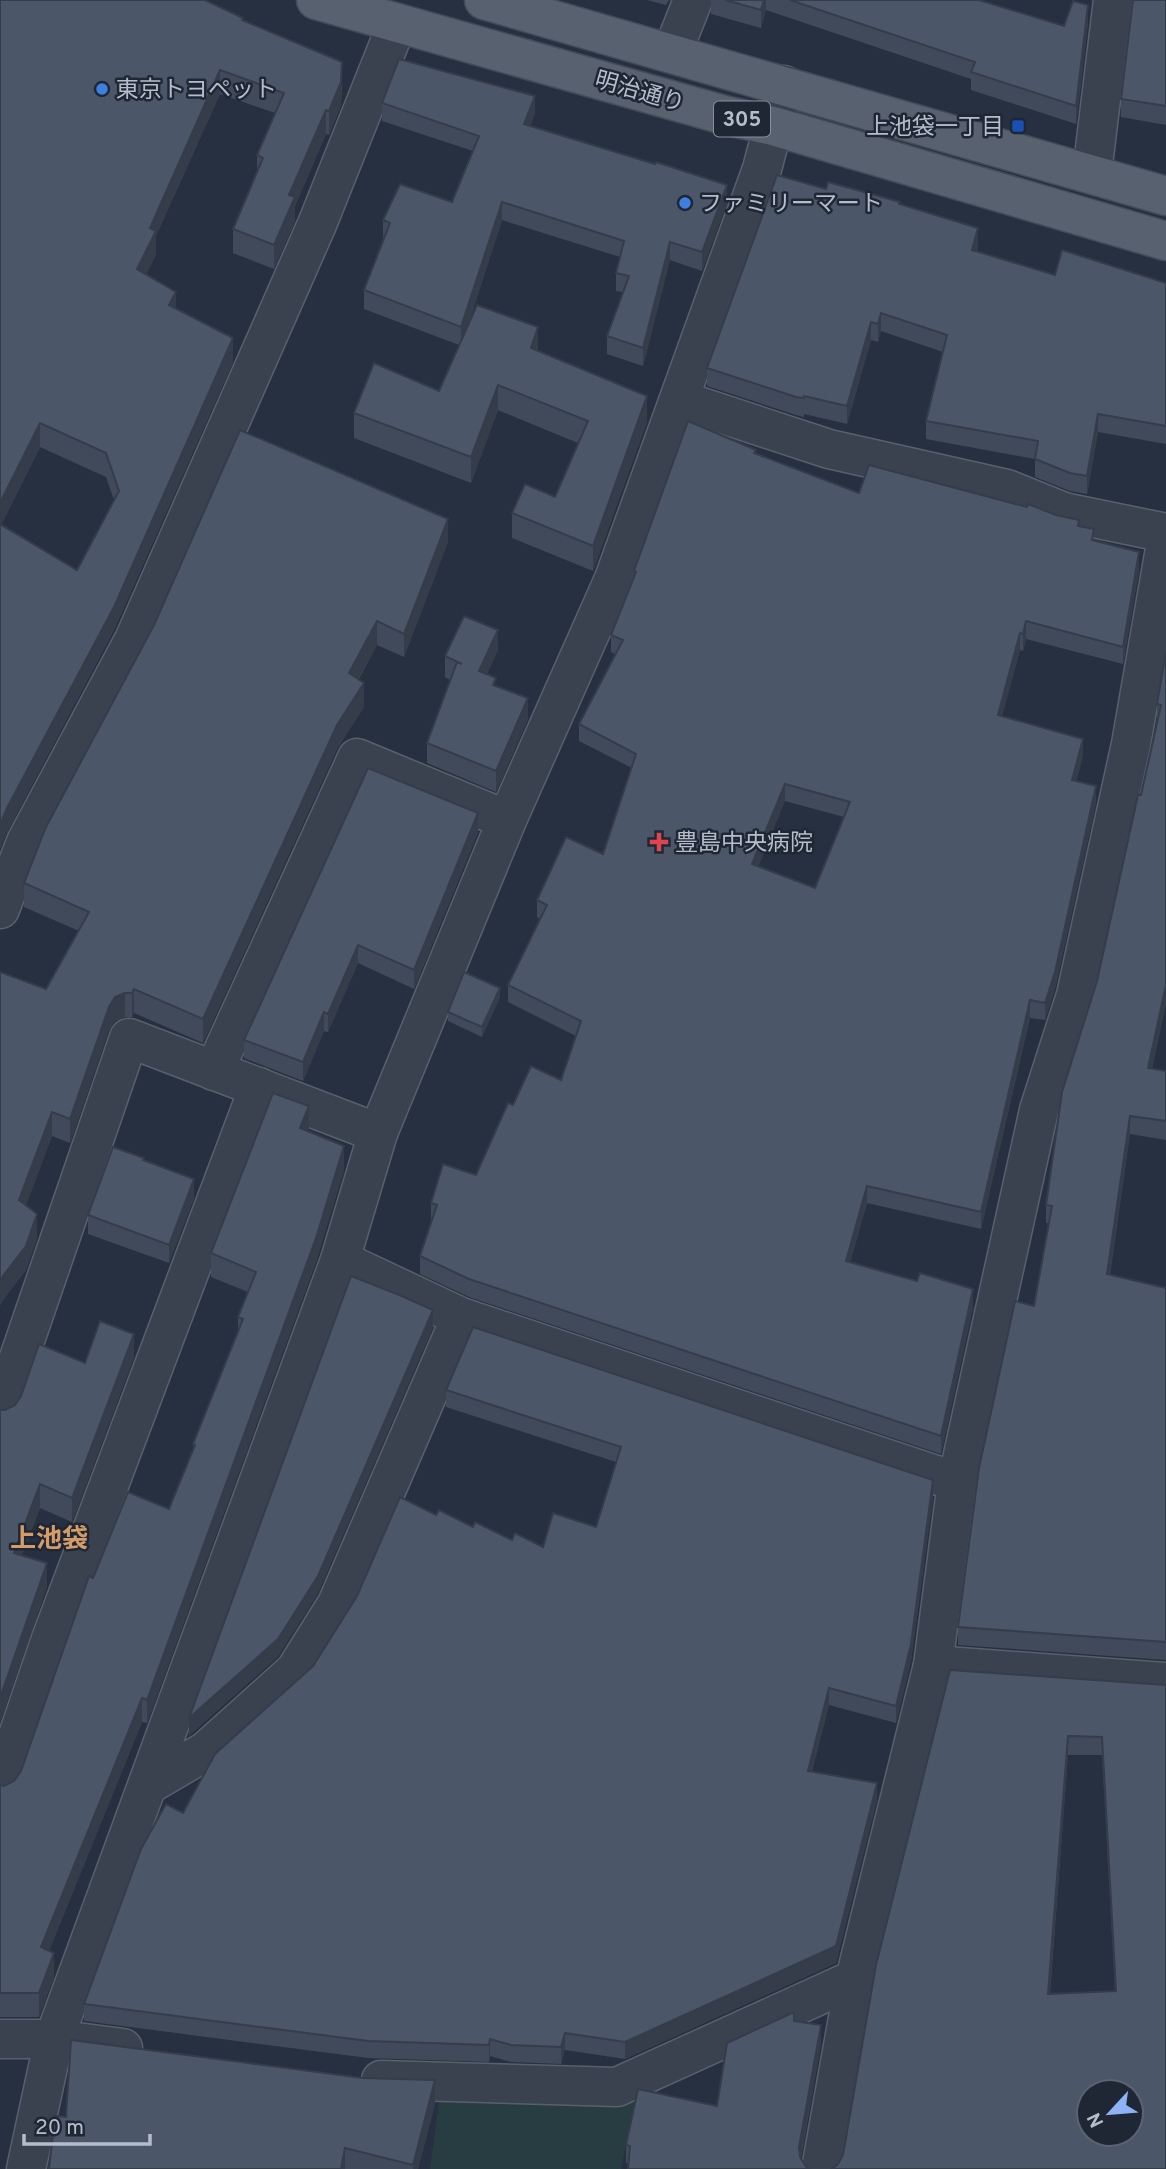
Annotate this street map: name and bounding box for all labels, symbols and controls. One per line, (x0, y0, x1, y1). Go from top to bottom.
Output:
street label: 明治通り (591, 67, 688, 120)
place label: 東京トヨペット (116, 77, 277, 106)
marker: 東京トヨペット (94, 81, 110, 97)
road number: 305 (714, 102, 770, 136)
place label: 上池袋一丁目 (866, 114, 1004, 143)
marker: 上池袋一丁目 (1010, 118, 1026, 134)
place label: ファミリーマート (699, 191, 883, 220)
marker: ファミリーマート (677, 195, 693, 211)
place label: 豊島中央病院 (675, 830, 813, 859)
marker: 豊島中央病院 (649, 832, 669, 852)
district label: 上池袋 (10, 1524, 88, 1557)
north arrow (1075, 2078, 1145, 2148)
scale bar (24, 2102, 150, 2146)
text: N (1083, 2108, 1110, 2131)
text: 20 m (35, 2115, 84, 2142)

